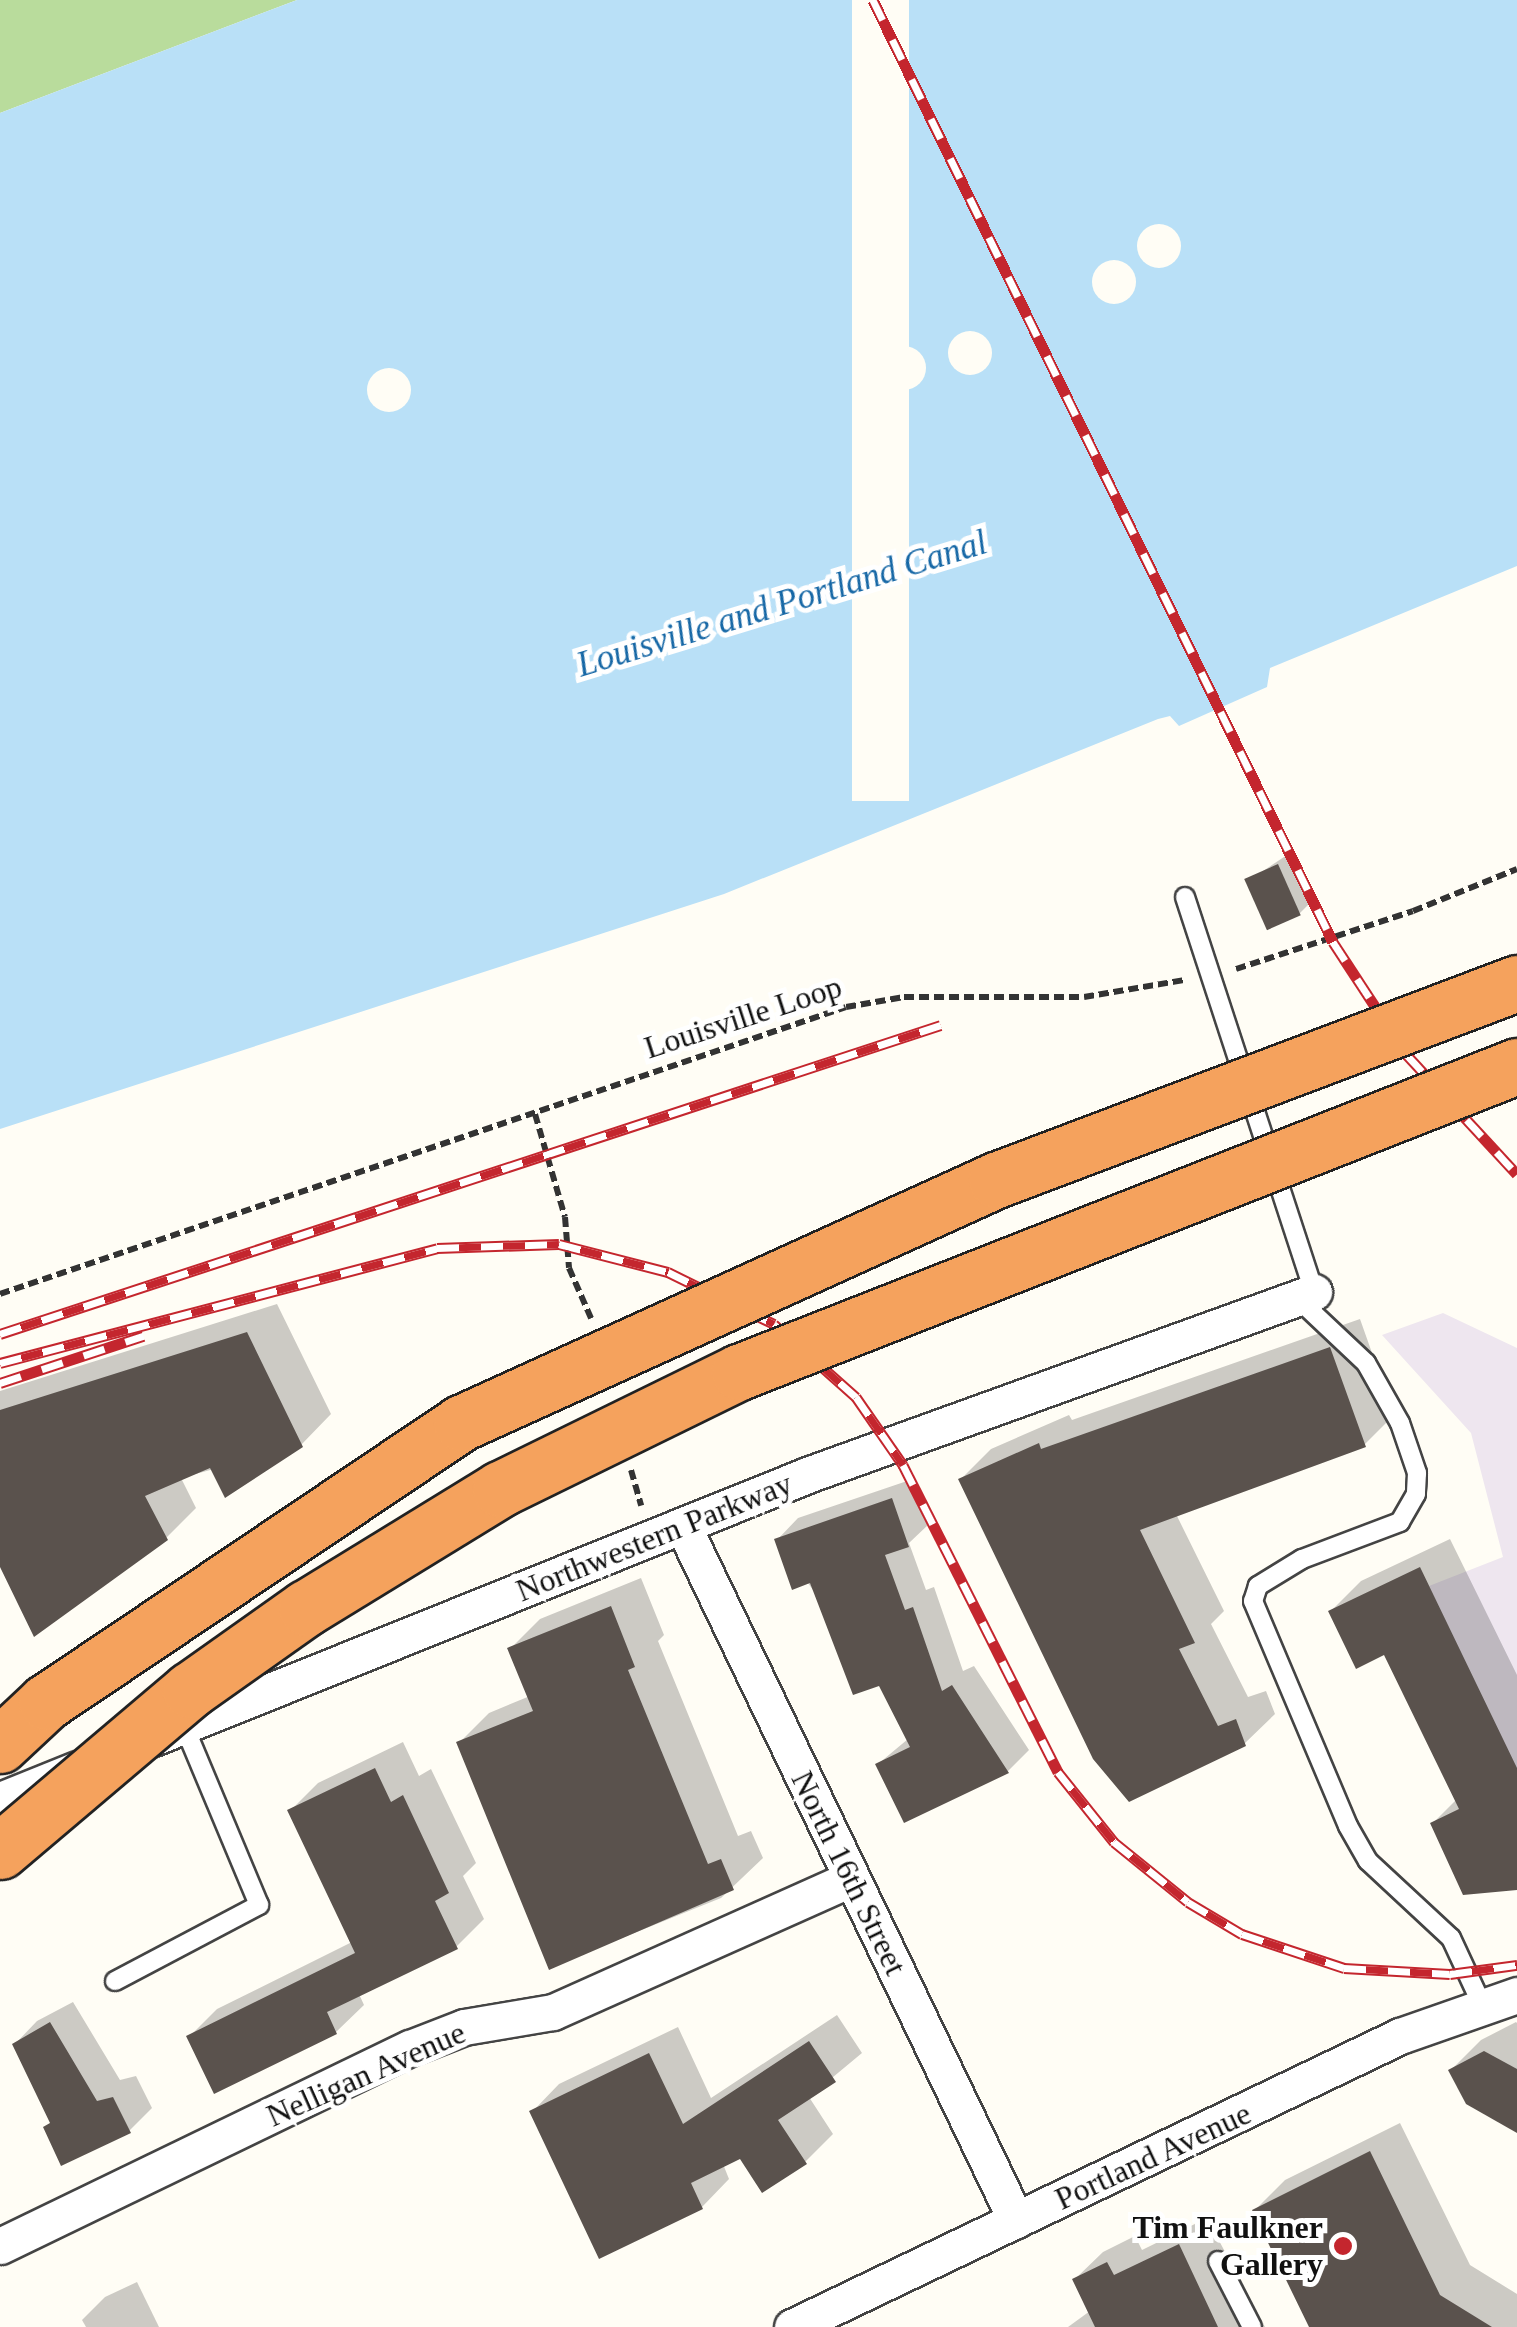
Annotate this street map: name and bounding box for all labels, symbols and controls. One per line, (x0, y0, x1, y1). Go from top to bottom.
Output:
water label: Louisville and Portland Canal (572, 522, 992, 686)
street label: Louisville Loop (639, 967, 847, 1067)
street label: Northwestern Parkway (510, 1464, 798, 1610)
street label: North 16th Street (783, 1765, 915, 1981)
street label: Nelligan Avenue (260, 2013, 472, 2135)
street label: Portland Avenue (1048, 2093, 1258, 2219)
place label: Tim Faulkner Gallery (1132, 2209, 1323, 2284)
marker: Tim Faulkner Gallery (1332, 2235, 1354, 2257)

